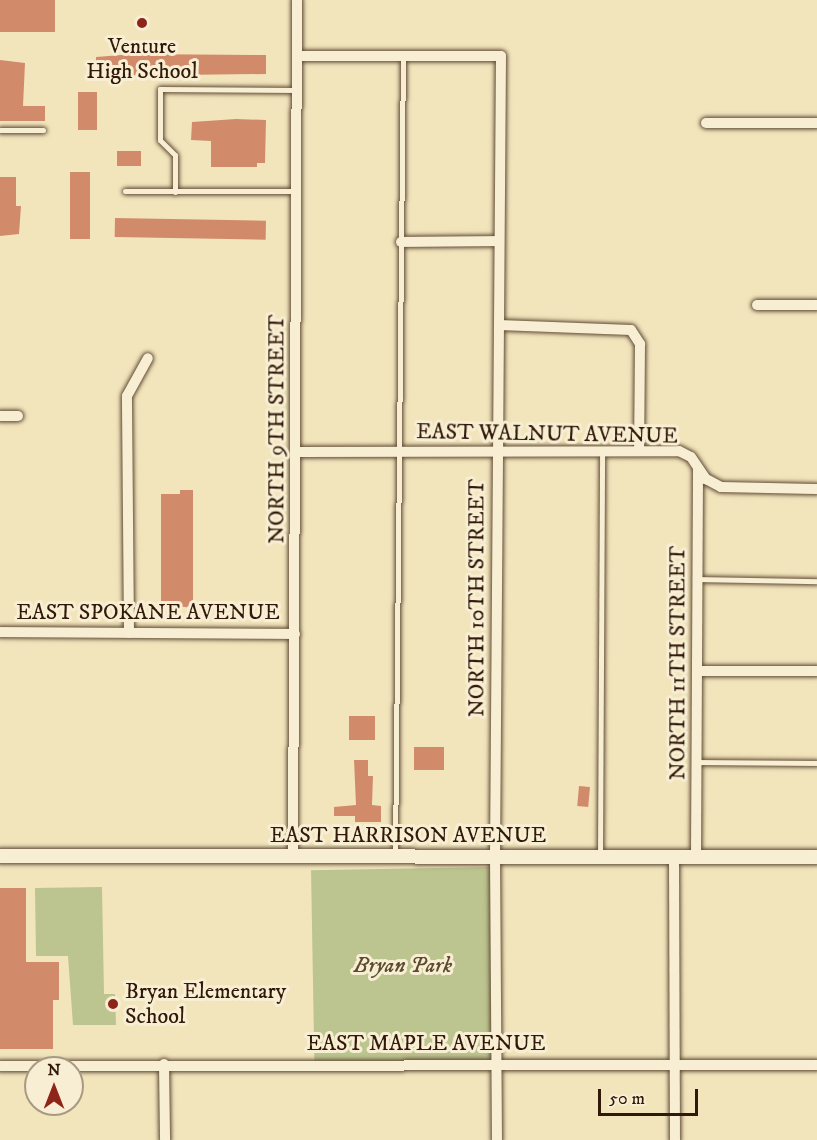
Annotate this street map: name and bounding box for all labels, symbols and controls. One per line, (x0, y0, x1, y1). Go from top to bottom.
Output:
marker: Venture High School (135, 16, 149, 30)
place label: Venture High School (86, 33, 198, 84)
street label: NORTH 9TH STREET (264, 314, 290, 544)
street label: EAST WALNUT AVENUE (416, 419, 678, 449)
street label: NORTH 10TH STREET (464, 479, 490, 717)
street label: NORTH 11TH STREET (665, 546, 691, 780)
street label: EAST SPOKANE AVENUE (16, 600, 280, 626)
street label: EAST HARRISON AVENUE (270, 823, 546, 849)
park label: Bryan Park (354, 953, 452, 979)
place label: Bryan Elementary School (125, 978, 286, 1030)
marker: Bryan Elementary School (106, 997, 120, 1011)
street label: EAST MAPLE AVENUE (306, 1031, 546, 1057)
north arrow (24, 1056, 84, 1116)
text: N (47, 1060, 61, 1080)
scale bar (601, 1077, 702, 1115)
text: 50 m (609, 1088, 645, 1110)

